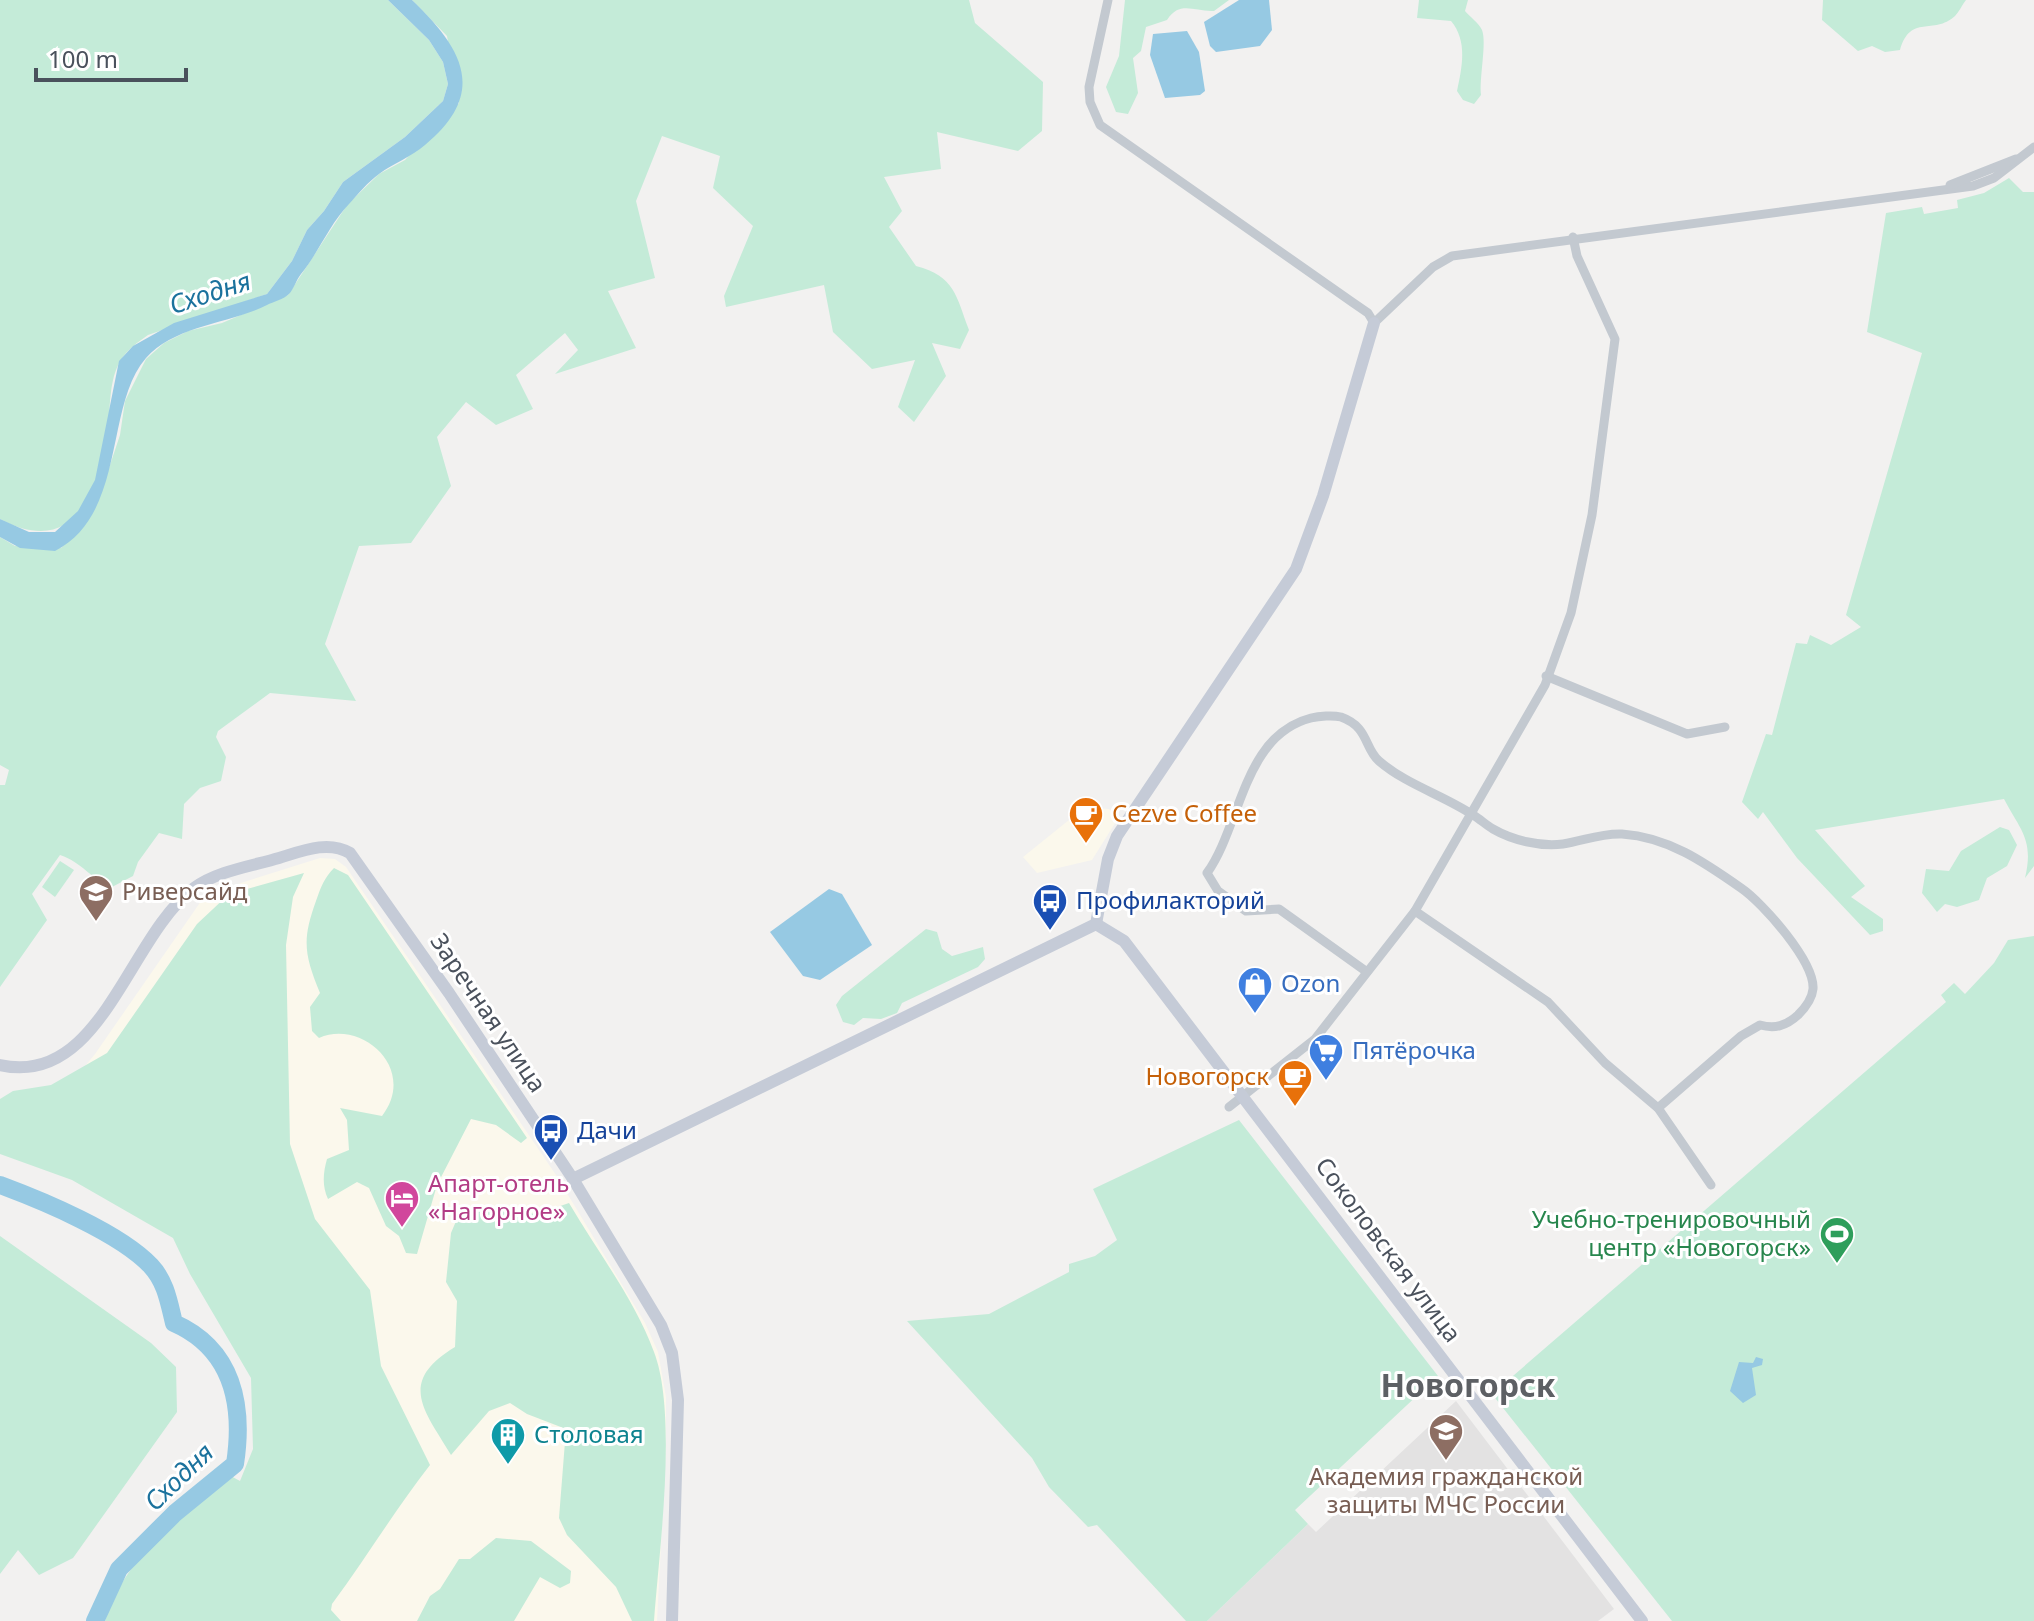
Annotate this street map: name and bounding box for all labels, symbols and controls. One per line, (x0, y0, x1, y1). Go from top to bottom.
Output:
scale bar (36, 32, 186, 82)
text: 100 m (48, 42, 118, 75)
water label: Сходня (164, 262, 255, 322)
cafe icon: Cezve Coffee (1067, 795, 1105, 845)
place label: Cezve Coffee (1112, 796, 1257, 829)
school or university icon: Риверсайд (77, 873, 115, 923)
place label: Риверсайд (122, 874, 248, 907)
bus stop icon: Профилакторий (1031, 882, 1069, 932)
place label: Профилакторий (1076, 883, 1265, 916)
street label: Заречная улица (424, 926, 555, 1098)
shop icon: Ozon (1236, 965, 1274, 1015)
place label: Ozon (1281, 966, 1340, 999)
supermarket icon: Пятёрочка (1307, 1032, 1345, 1082)
place label: Пятёрочка (1352, 1033, 1476, 1066)
cafe icon: Новогорск (1276, 1058, 1314, 1108)
place label: Новогорск (1145, 1059, 1269, 1092)
bus stop icon: Дачи (532, 1112, 570, 1162)
place label: Дачи (577, 1113, 637, 1146)
street label: Соколовская улица (1309, 1150, 1470, 1348)
place label: Апарт-отель «Нагорное» (428, 1166, 569, 1227)
hotel icon: Апарт-отель «Нагорное» (383, 1179, 421, 1229)
place label: Учебно-тренировочный центр «Новогорск» (1532, 1202, 1811, 1263)
sports icon: Учебно-тренировочный центр «Новогорск» (1818, 1215, 1856, 1265)
district label: Новогорск (1380, 1363, 1556, 1406)
school or university icon: Академия гражданской защиты МЧС России (1427, 1412, 1465, 1462)
building icon: Столовая (489, 1416, 527, 1466)
place label: Столовая (534, 1417, 644, 1450)
water label: Сходня (136, 1434, 221, 1518)
place label: Академия гражданской защиты МЧС России (1309, 1459, 1583, 1520)

